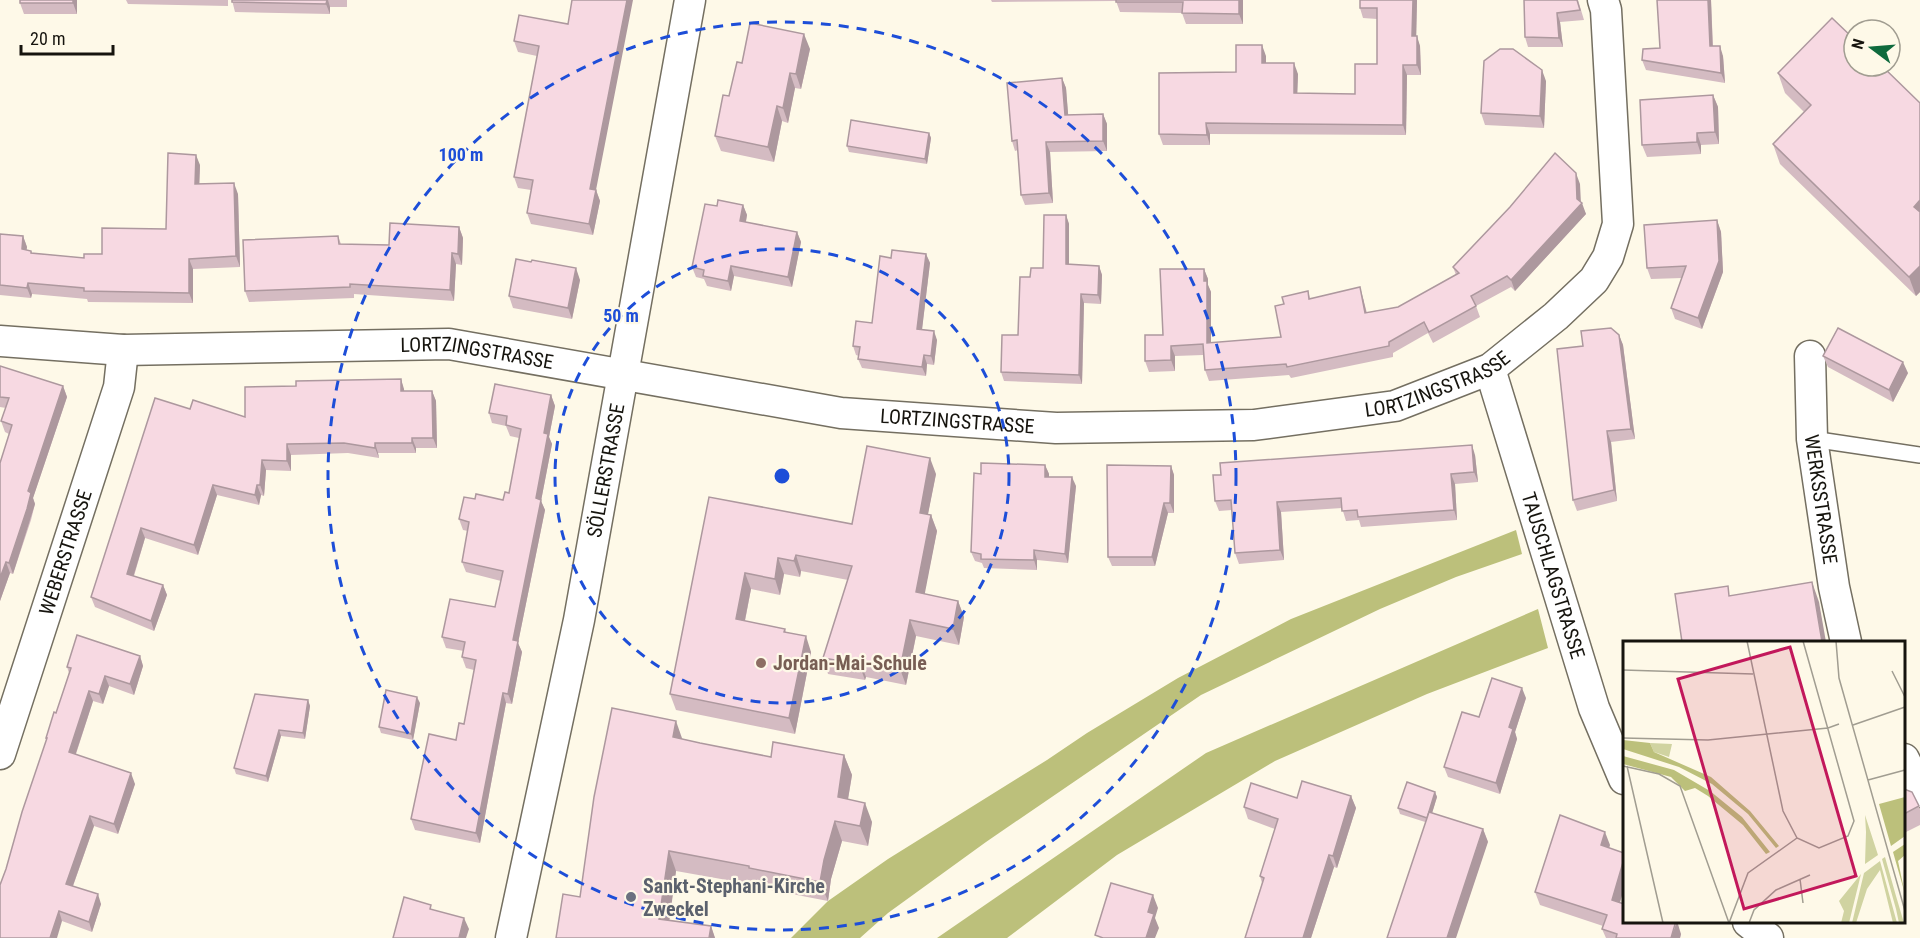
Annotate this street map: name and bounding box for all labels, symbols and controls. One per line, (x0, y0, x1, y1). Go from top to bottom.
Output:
scale bar (21, 18, 112, 56)
north arrow (1842, 18, 1902, 78)
text: 20 m (30, 28, 65, 49)
text: N (1848, 37, 1869, 51)
text: 100 m (439, 144, 483, 165)
text: 50 m (603, 305, 639, 326)
street label: LORTZINGSTRASSE (400, 332, 555, 374)
street label: LORTZINGSTRASSE (1363, 346, 1515, 422)
street label: SÖLLERSTRASSE (582, 402, 630, 539)
street label: LORTZINGSTRASSE (879, 404, 1035, 438)
street label: WERKSSTRASSE (1799, 433, 1842, 566)
centre of rings (772, 466, 792, 486)
street label: WEBERSTRASSE (34, 487, 97, 618)
street label: TAUSCHLAGSTRASSE (1517, 489, 1590, 662)
inset map (1623, 641, 1905, 923)
place label: Jordan-Mai-Schule (773, 651, 927, 675)
marker: Jordan-Mai-Schule (754, 656, 768, 670)
place label: Sankt-Stephani-Kirche Zweckel (643, 874, 825, 921)
marker: Sankt-Stephani-Kirche Zweckel (624, 890, 638, 904)

